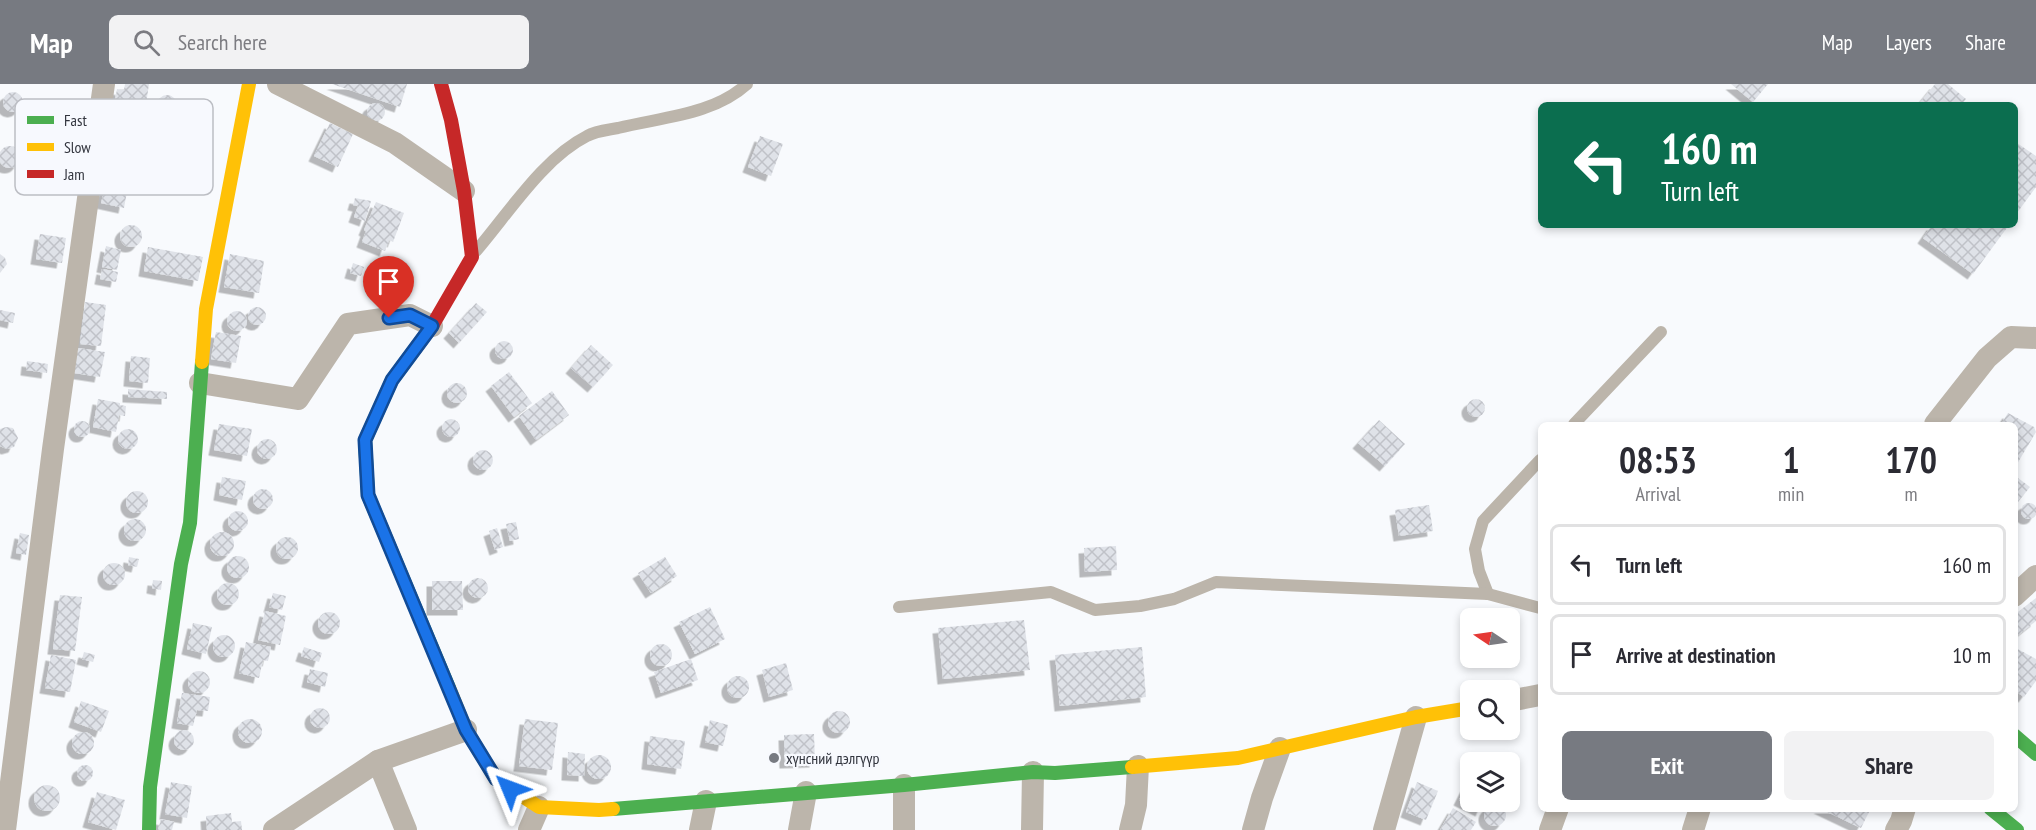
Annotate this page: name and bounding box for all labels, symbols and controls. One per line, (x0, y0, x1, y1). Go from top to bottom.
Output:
search box (109, 15, 529, 69)
text: Map (30, 24, 73, 61)
icon: search (130, 26, 163, 59)
text: Search here (178, 28, 267, 56)
text: Map (1822, 29, 1853, 56)
text: Layers (1886, 29, 1932, 56)
text: Share (1965, 29, 2006, 56)
legend (15, 99, 213, 195)
text: Fast (64, 110, 87, 130)
text: 160 m (1661, 121, 1758, 176)
icon: left (1562, 126, 1640, 204)
text: Slow (64, 137, 91, 157)
text: Jam (63, 164, 85, 184)
text: Turn left (1661, 174, 1739, 208)
pin (363, 256, 414, 318)
icon: arrive (372, 265, 405, 298)
text: 08:53 (1619, 436, 1697, 483)
text: 1 (1782, 436, 1800, 483)
text: 170 (1885, 436, 1937, 483)
text: Arrival (1635, 481, 1681, 507)
text: min (1778, 481, 1804, 507)
text: m (1905, 481, 1918, 507)
icon: left (1565, 548, 1598, 581)
text: Turn left (1616, 551, 1682, 579)
text: 160 m (1942, 551, 1991, 579)
north arrow (1460, 608, 1520, 668)
map controls (1460, 608, 1520, 812)
icon: arrive (1565, 638, 1598, 671)
text: Arrive at destination (1616, 641, 1776, 669)
text: 10 m (1952, 641, 1991, 669)
button: search (1460, 680, 1520, 740)
button: Exit (1562, 731, 1772, 800)
button: Share (1784, 731, 1994, 800)
place label: хүнсний дэлгүүр (786, 748, 880, 768)
marker: хүнсний дэлгүүр (767, 751, 781, 765)
button: layers (1460, 752, 1520, 812)
position arrow (478, 757, 542, 821)

